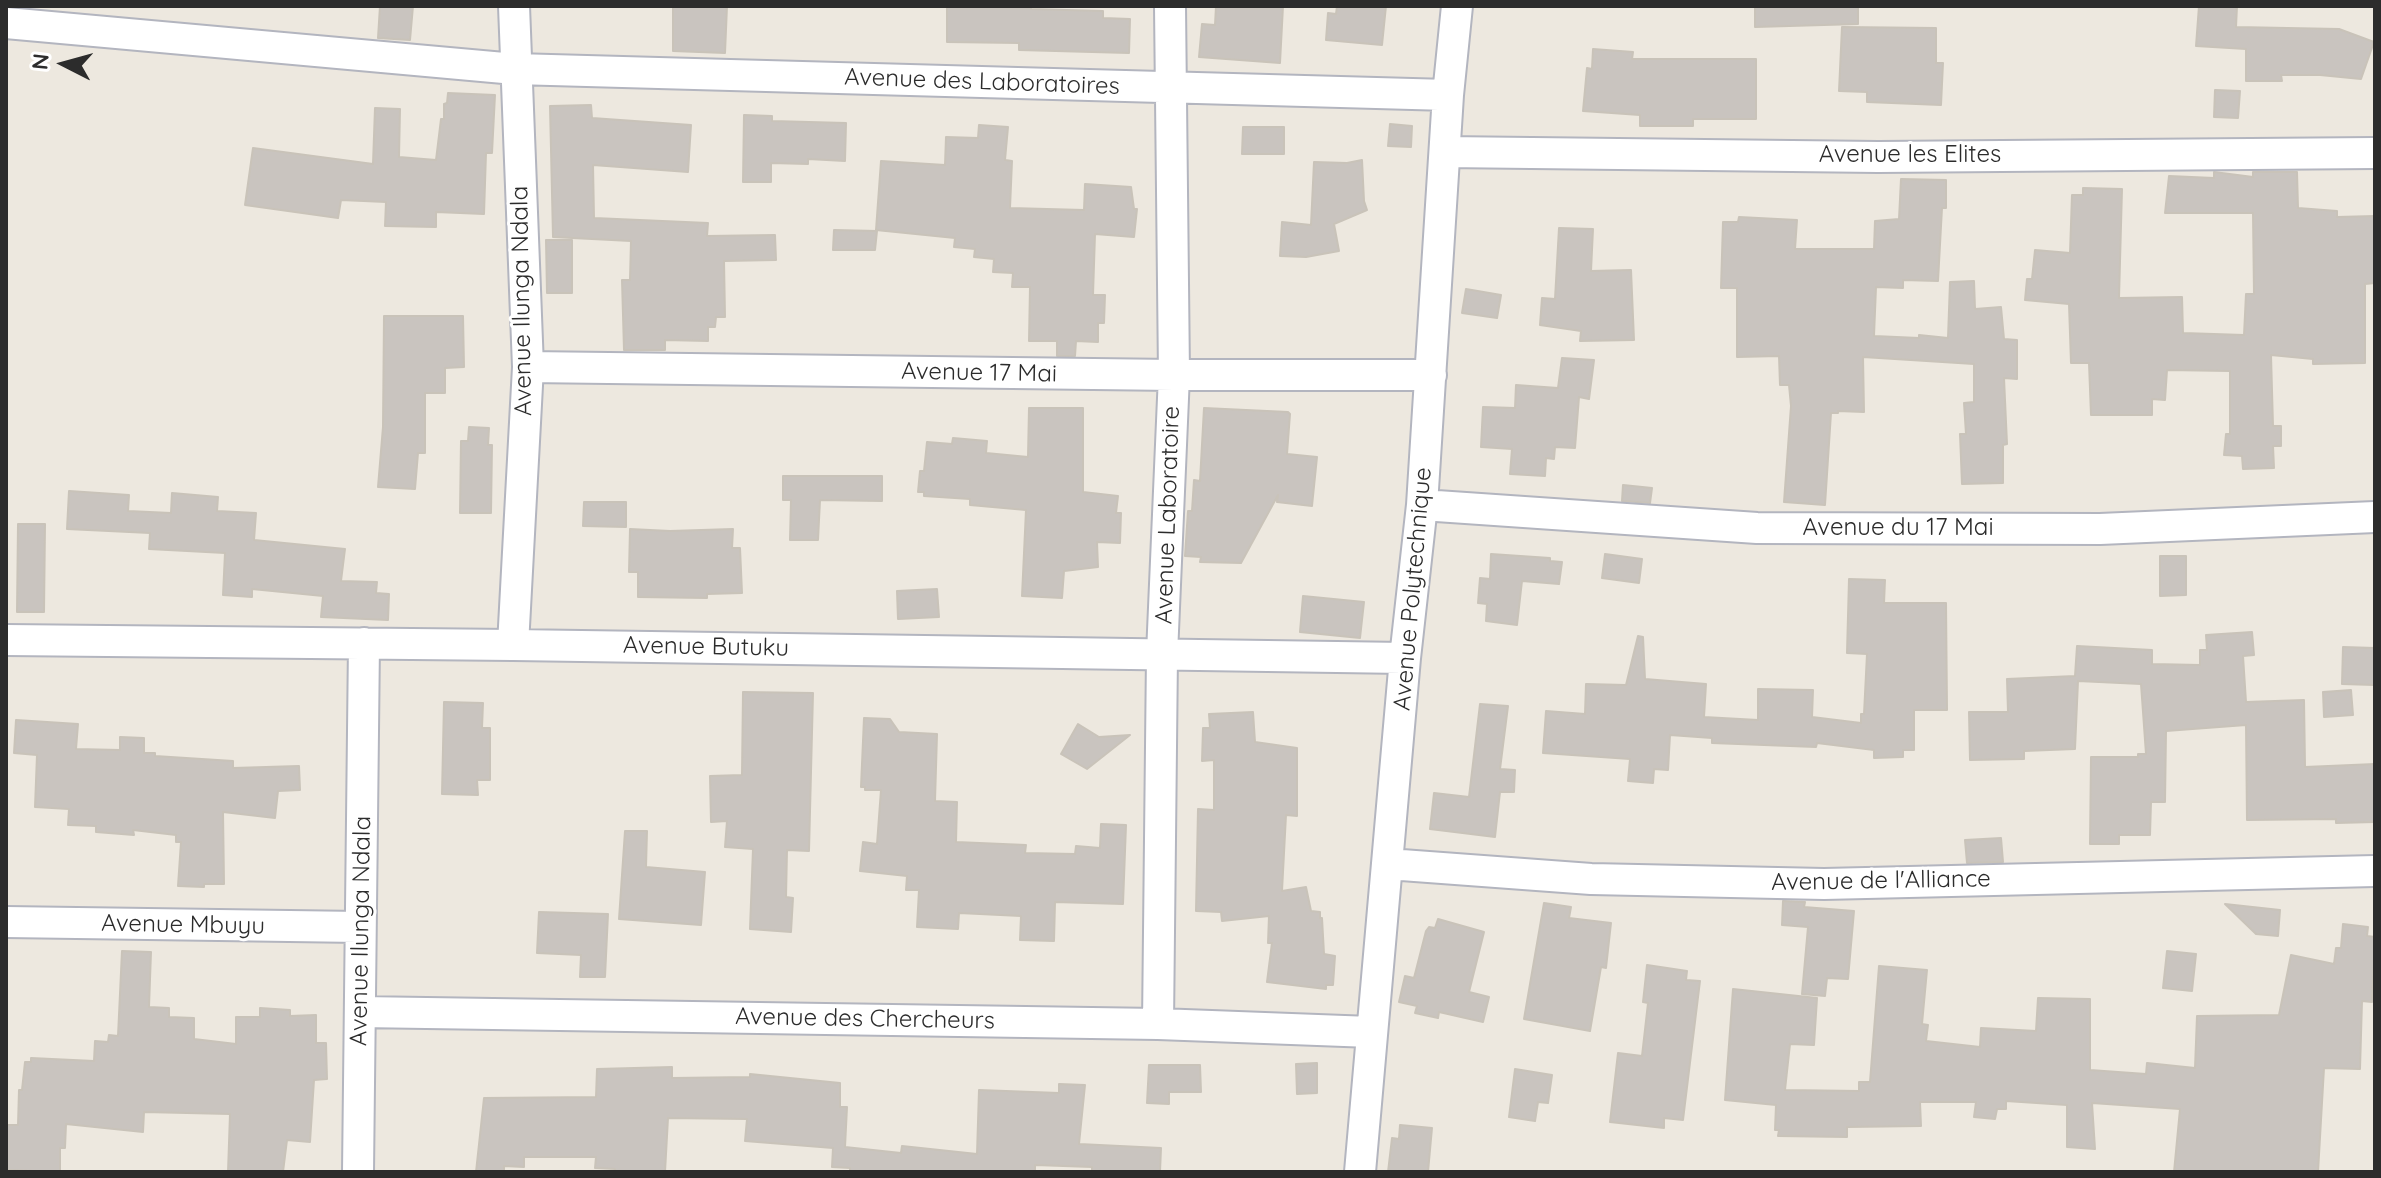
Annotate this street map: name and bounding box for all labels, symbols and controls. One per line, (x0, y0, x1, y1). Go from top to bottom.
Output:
north arrow (24, 24, 104, 104)
text: N (25, 52, 55, 71)
street label: Avenue des Laboratoires (844, 63, 1120, 101)
street label: Avenue les Elites (1819, 141, 2001, 169)
street label: Avenue Ilunga Ndala (506, 186, 538, 416)
street label: Avenue 17 Mai (901, 357, 1057, 389)
street label: Avenue Laboratoire (1150, 405, 1186, 625)
street label: Avenue Polytechnique (1388, 466, 1438, 712)
street label: Avenue du 17 Mai (1802, 514, 1994, 542)
street label: Avenue Butuku (623, 631, 789, 663)
street label: Avenue Ilunga Ndala (345, 816, 377, 1046)
street label: Avenue de l'Alliance (1771, 865, 1991, 897)
street label: Avenue Mbuyu (101, 909, 265, 941)
street label: Avenue des Chercheurs (735, 1002, 995, 1036)

